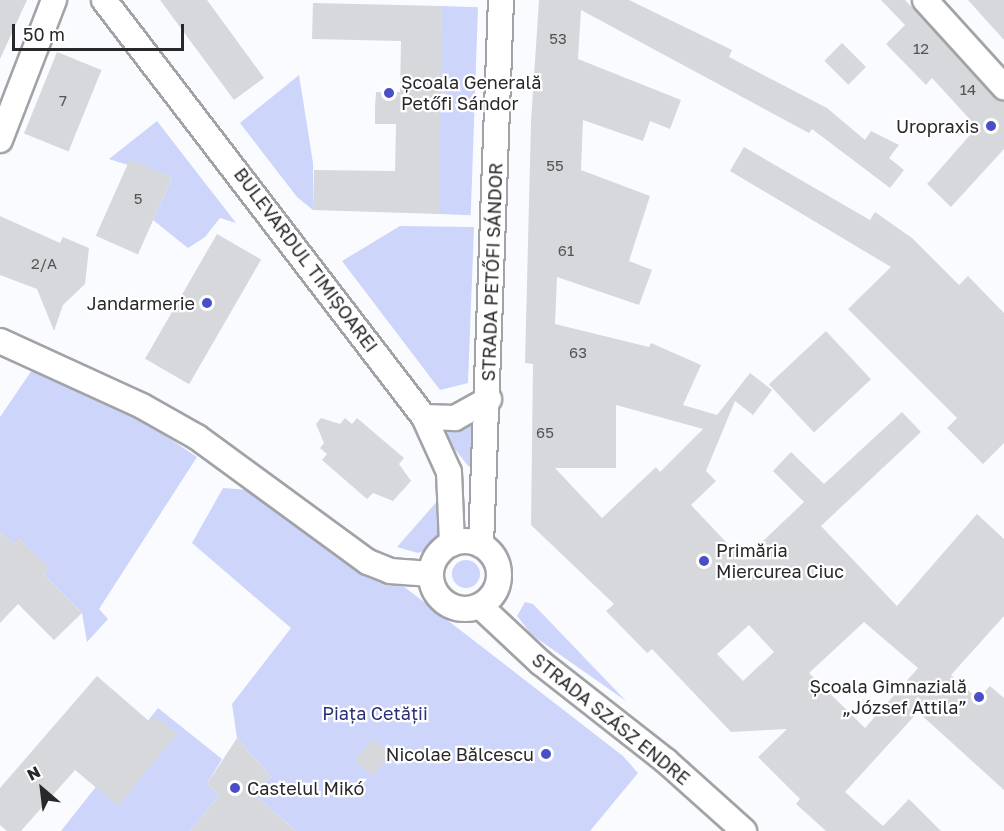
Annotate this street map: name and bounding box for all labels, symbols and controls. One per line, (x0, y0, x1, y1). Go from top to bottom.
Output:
scale bar (15, 12, 188, 50)
text: 50 m (23, 23, 65, 45)
house number: 53 (549, 30, 567, 48)
house number: 12 (913, 40, 929, 58)
place label: Școala Generală Petőfi Sándor (401, 72, 541, 115)
house number: 14 (960, 81, 976, 99)
marker: Școala Generală Petőfi Sándor (382, 86, 396, 100)
house number: 7 (59, 92, 67, 110)
place label: Uropraxis (896, 115, 979, 137)
marker: Uropraxis (984, 119, 998, 133)
house number: 55 (546, 157, 564, 175)
street label: STRADA PETŐFI SÁNDOR (477, 162, 507, 382)
street label: BULEVARDUL TIMIȘOAREI (230, 164, 382, 356)
house number: 5 (134, 190, 142, 208)
house number: 61 (558, 242, 574, 260)
house number: 2/A (31, 255, 57, 273)
place label: Jandarmerie (87, 292, 195, 314)
marker: Jandarmerie (200, 296, 214, 310)
house number: 63 (569, 344, 587, 362)
house number: 65 (536, 424, 554, 442)
place label: Primăria Miercurea Ciuc (716, 540, 844, 582)
marker: Primăria Miercurea Ciuc (697, 554, 711, 568)
street label: STRADA SZÁSZ ENDRE (528, 649, 694, 789)
place label: Școala Gimnazială „József Attila” (809, 676, 967, 718)
marker: Școala Gimnazială „József Attila” (972, 690, 986, 704)
park label: Piața Cetății (322, 702, 428, 724)
place label: Nicolae Bălcescu (386, 743, 534, 765)
marker: Nicolae Bălcescu (539, 747, 553, 761)
north arrow (12, 759, 72, 819)
text: N (23, 761, 44, 785)
place label: Castelul Mikó (247, 777, 364, 799)
marker: Castelul Mikó (228, 781, 242, 795)

